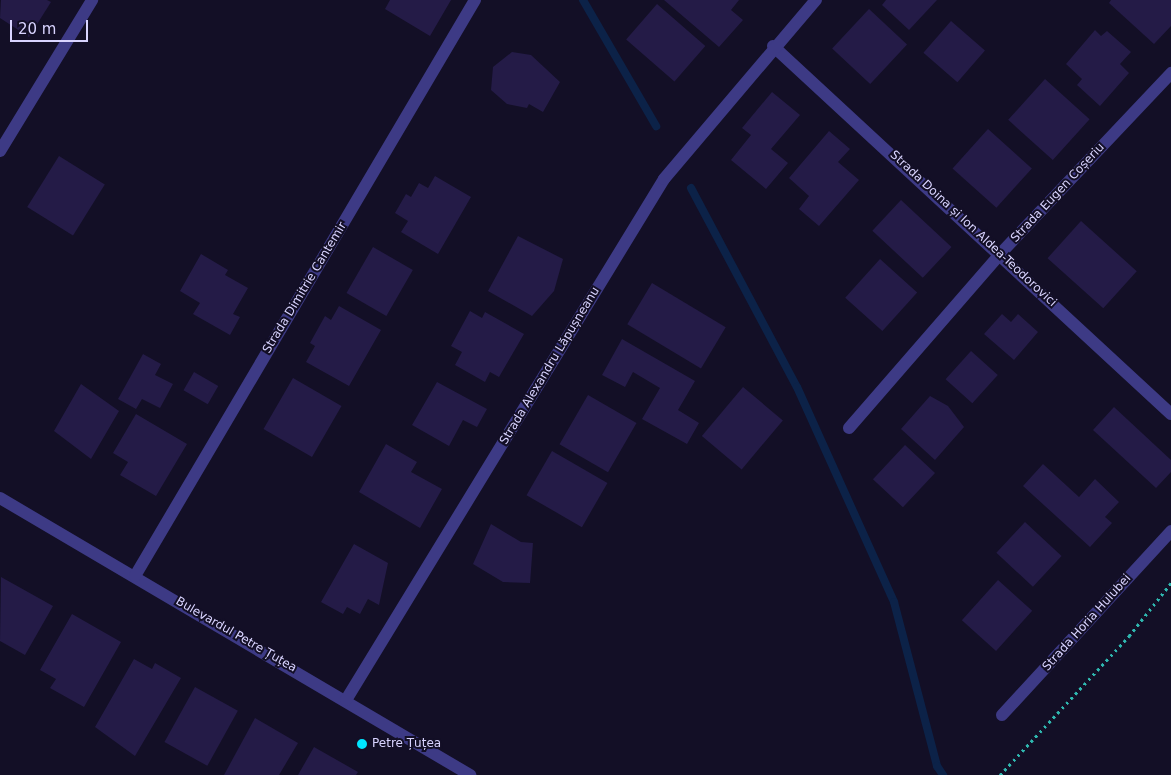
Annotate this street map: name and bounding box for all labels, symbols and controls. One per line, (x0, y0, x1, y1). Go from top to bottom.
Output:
scale bar (12, 10, 90, 42)
text: 20 m (18, 20, 56, 38)
street label: Strada Eugen Coșeriu (1008, 140, 1108, 246)
street label: Strada Doina și Ion Aldea-Teodorovici (887, 148, 1059, 310)
street label: Strada Dimitrie Cantemir (260, 220, 350, 356)
street label: Strada Alexandru Lăpușneanu (497, 285, 603, 447)
street label: Strada Horia Hulubei (1040, 572, 1134, 674)
street label: Bulevardul Petre Țuțea (173, 594, 299, 676)
place label: Petre Țuțea (372, 737, 441, 751)
marker: Petre Țuțea (356, 738, 368, 750)

